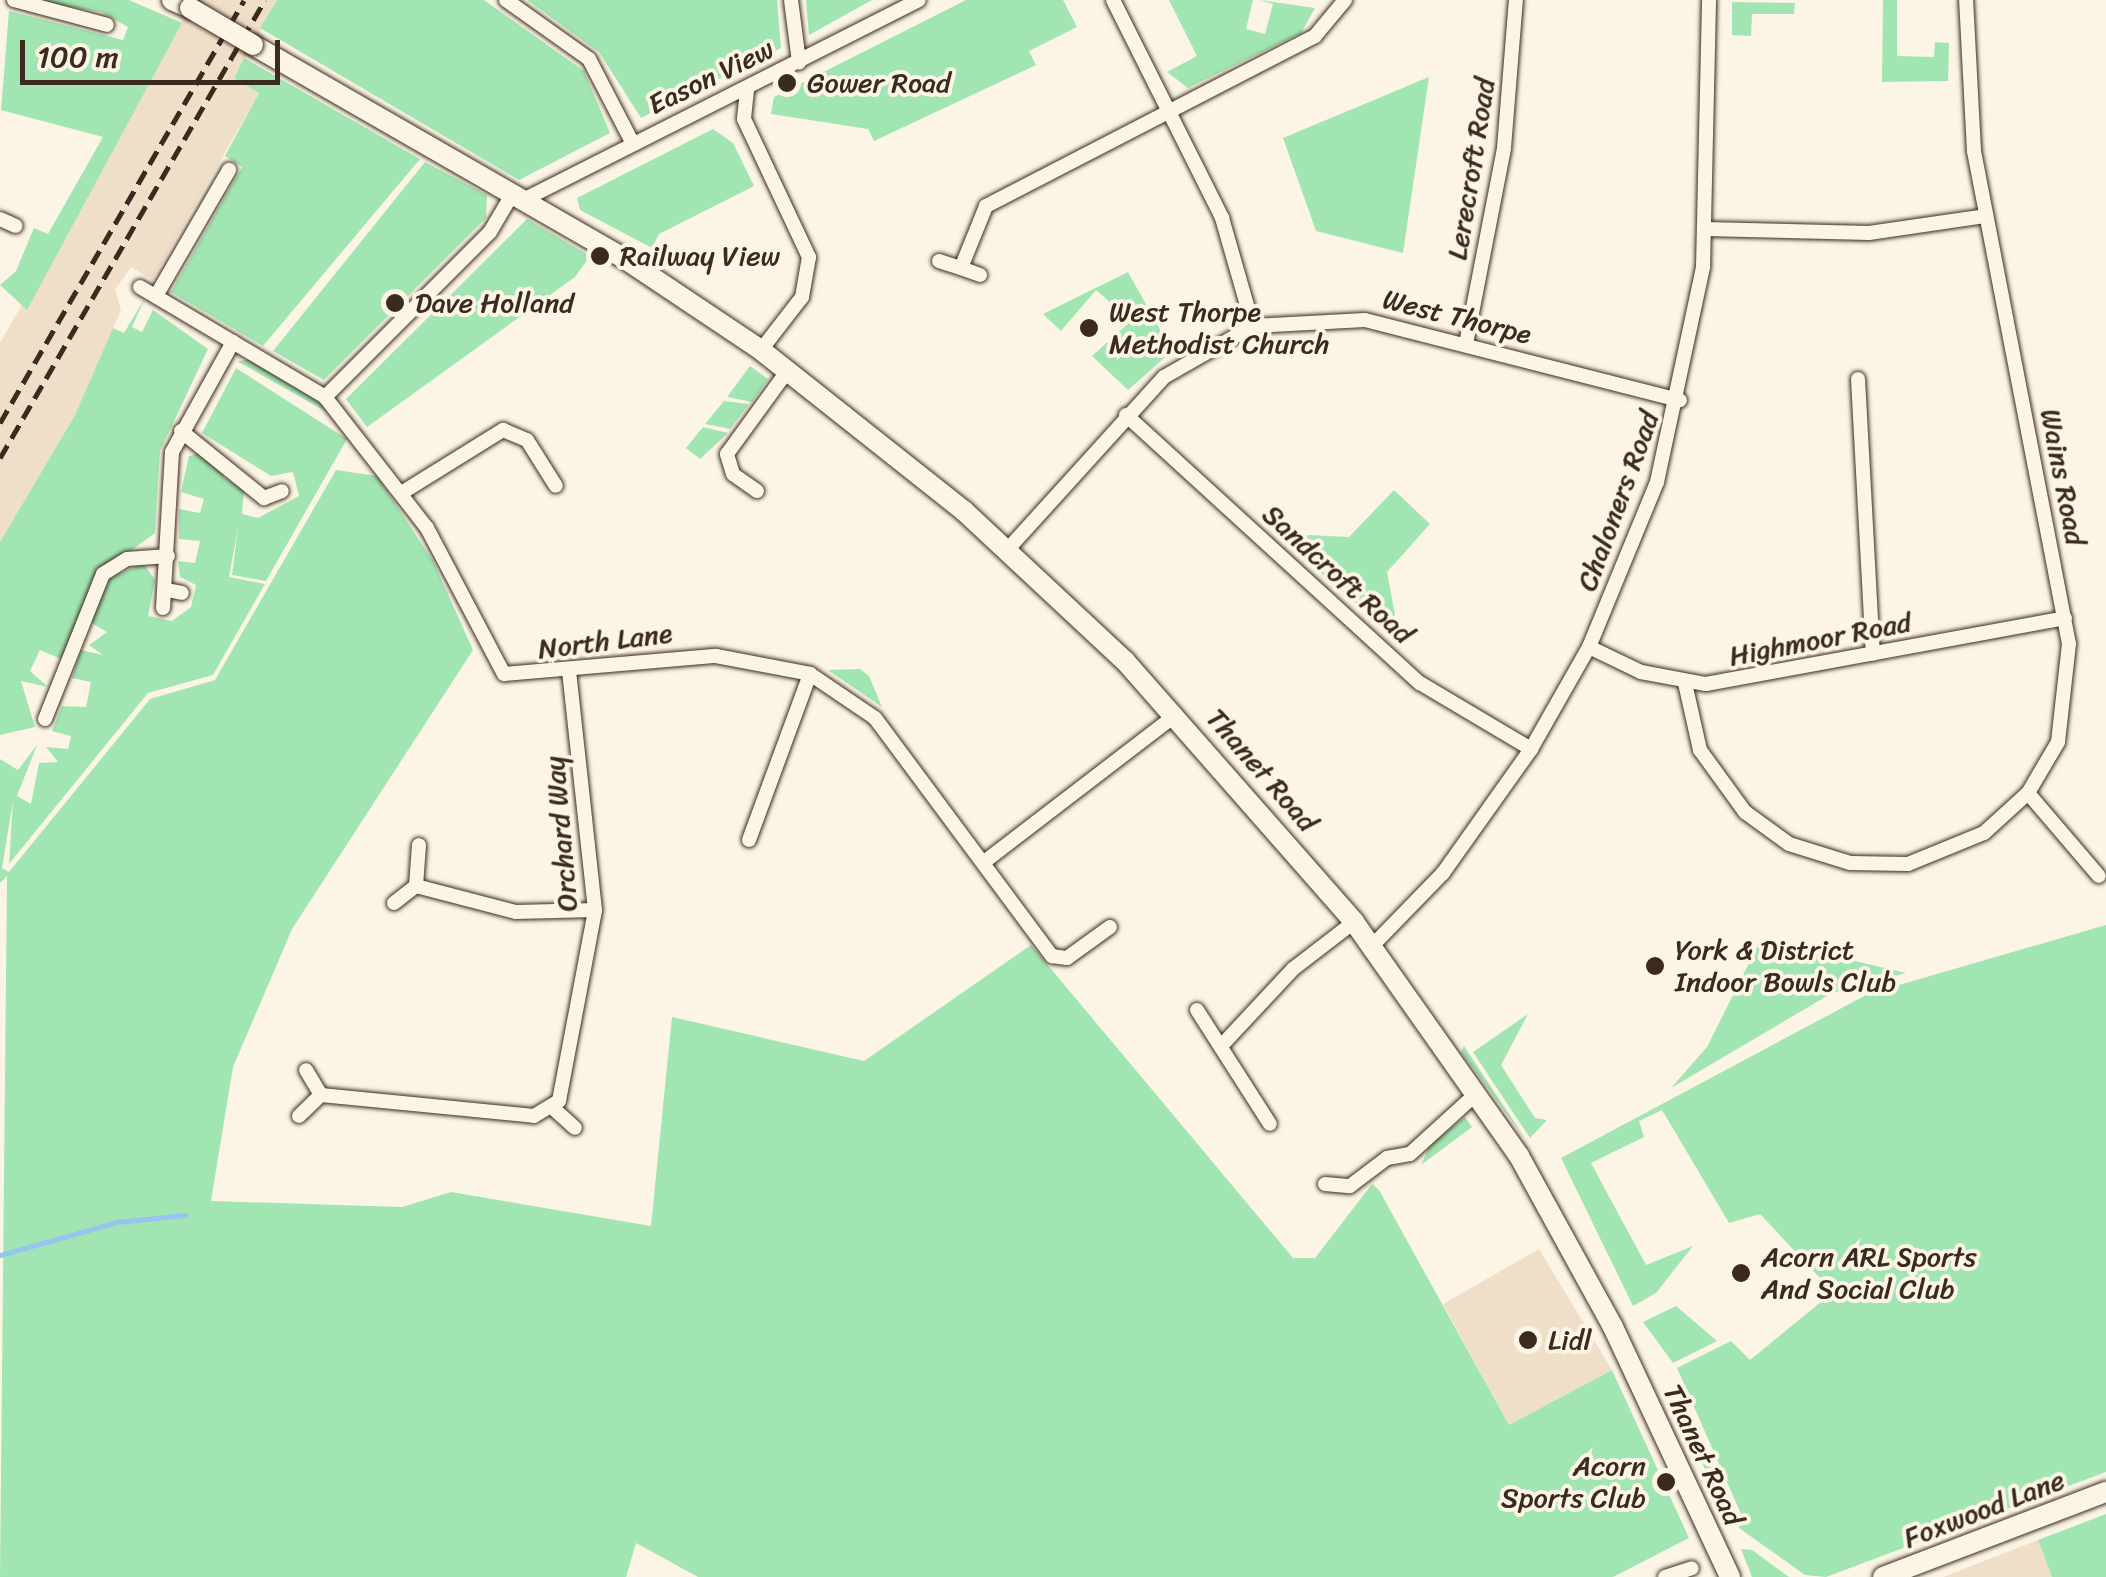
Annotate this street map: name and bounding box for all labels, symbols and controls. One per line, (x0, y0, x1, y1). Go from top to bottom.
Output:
scale bar (25, 20, 285, 82)
text: 100 m (37, 30, 119, 84)
street label: Eason View (642, 32, 780, 122)
place label: Gower Road (807, 66, 951, 100)
marker: Gower Road (776, 72, 798, 94)
street label: Lerecroft Road (1440, 76, 1502, 262)
place label: Railway View (620, 239, 780, 273)
marker: Railway View (589, 245, 611, 267)
street label: West Thorpe (1378, 282, 1536, 352)
place label: Dave Holland (415, 286, 575, 320)
marker: Dave Holland (384, 292, 406, 314)
place label: West Thorpe Methodist Church (1109, 295, 1330, 361)
marker: West Thorpe Methodist Church (1078, 317, 1100, 339)
street label: Wains Road (2033, 406, 2093, 548)
street label: Chaloners Road (1570, 407, 1666, 595)
street label: Sandcroft Road (1255, 497, 1421, 651)
street label: Highmoor Road (1726, 605, 1914, 673)
street label: North Lane (536, 616, 674, 666)
street label: Thanet Road (1199, 701, 1325, 839)
street label: Orchard Way (537, 755, 585, 913)
place label: York & District Indoor Bowls Club (1675, 933, 1897, 999)
marker: York & District Indoor Bowls Club (1644, 955, 1666, 977)
place label: Acorn ARL Sports And Social Club (1761, 1240, 1979, 1306)
marker: Acorn ARL Sports And Social Club (1730, 1262, 1752, 1284)
place label: Lidl (1548, 1323, 1591, 1357)
marker: Lidl (1517, 1329, 1539, 1351)
street label: Thanet Road (1656, 1379, 1750, 1531)
place label: Acorn Sports Club (1501, 1449, 1646, 1515)
street label: Foxwood Lane (1899, 1463, 2069, 1555)
marker: Acorn Sports Club (1655, 1471, 1677, 1493)

